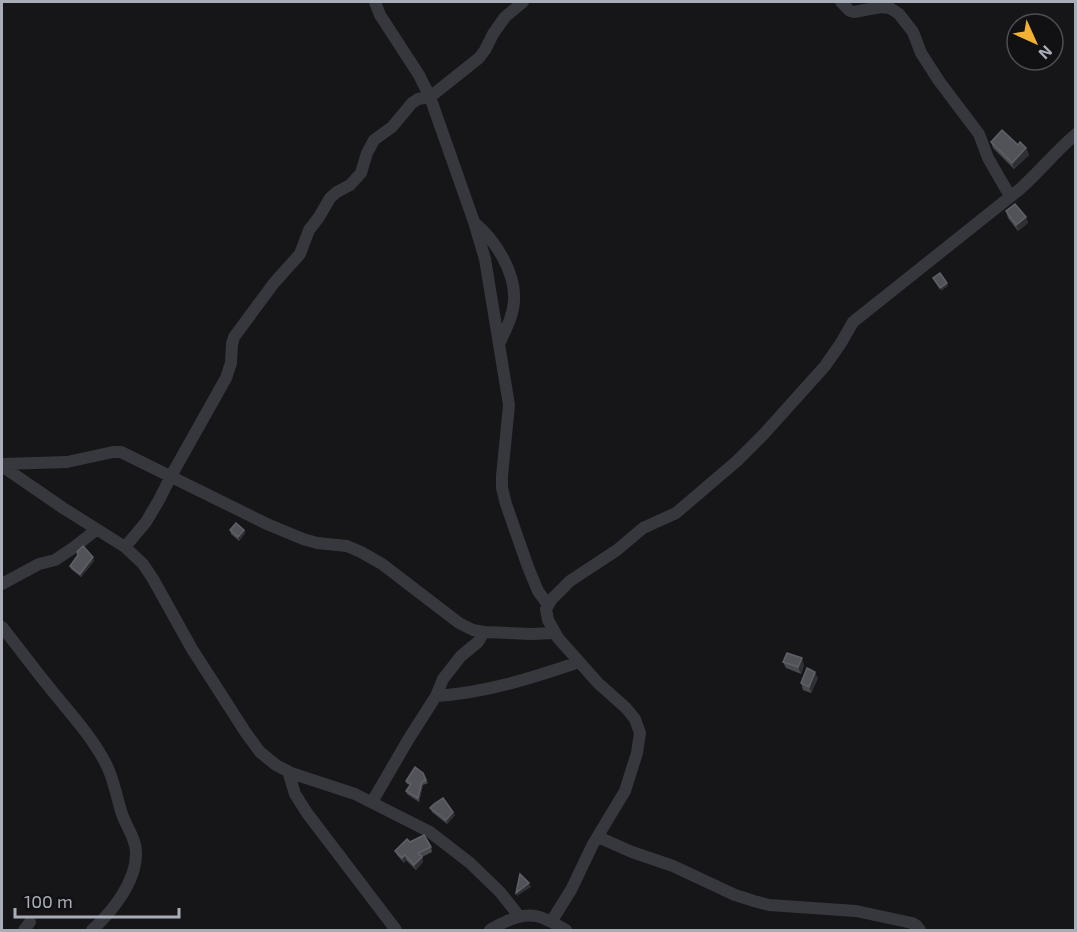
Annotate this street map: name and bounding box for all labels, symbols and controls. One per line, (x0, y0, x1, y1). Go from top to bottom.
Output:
north arrow (1005, 12, 1065, 72)
text: N (1035, 42, 1057, 64)
scale bar (15, 881, 178, 919)
text: 100 m (24, 890, 73, 912)

